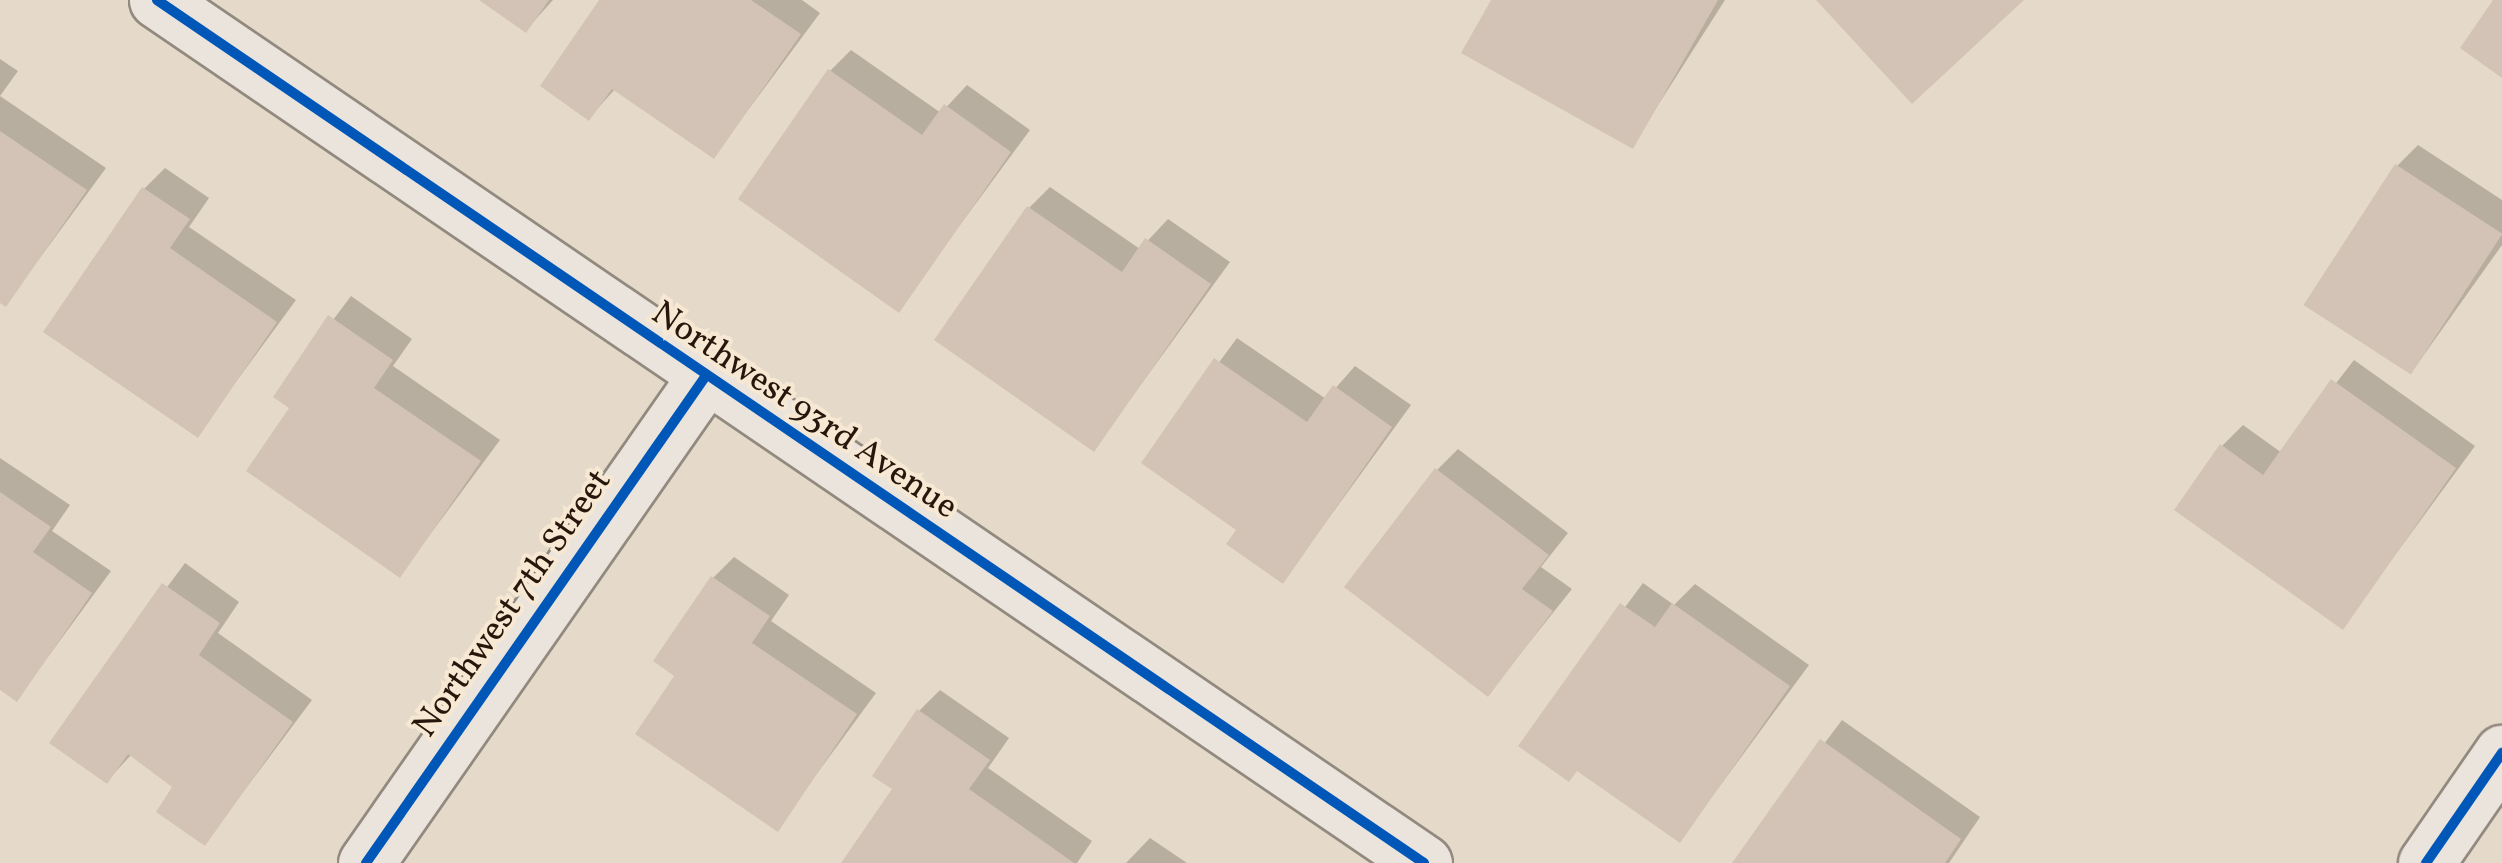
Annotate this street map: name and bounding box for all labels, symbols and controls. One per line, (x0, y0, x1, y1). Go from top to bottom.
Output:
street label: Northwest 93rd Avenue (643, 293, 965, 529)
street label: Northwest 7th Street (405, 462, 621, 746)

